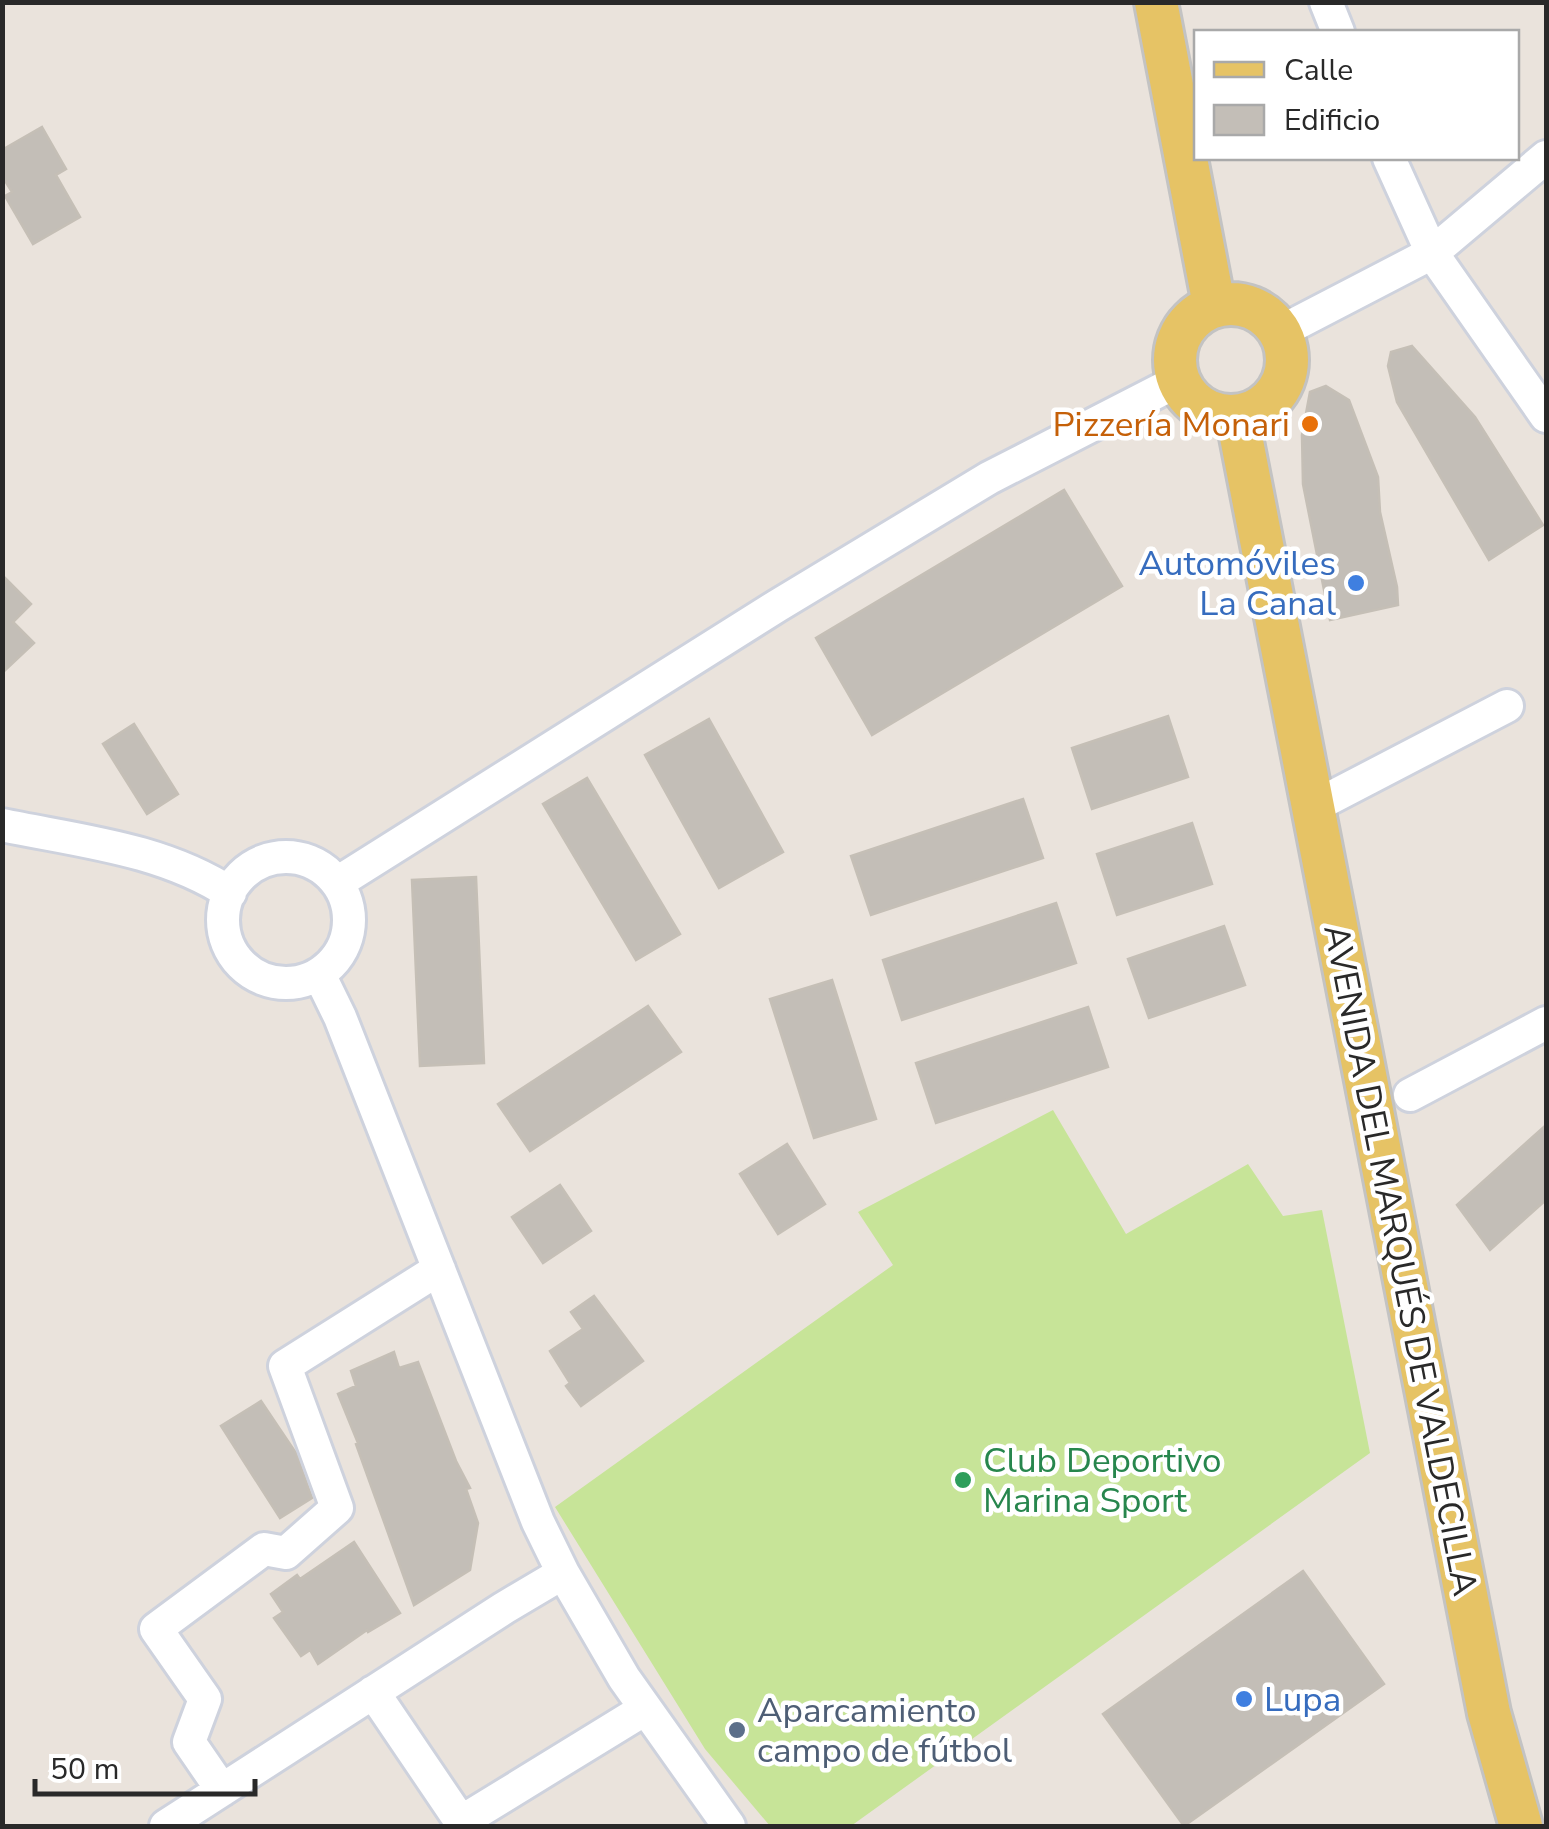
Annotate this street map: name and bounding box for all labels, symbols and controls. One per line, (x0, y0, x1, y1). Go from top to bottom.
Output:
legend (1194, 30, 1519, 160)
text: Calle (1284, 50, 1353, 91)
text: Edificio (1284, 100, 1380, 141)
place label: Pizzería Monari (1052, 401, 1290, 448)
marker: Pizzería Monari (1299, 413, 1321, 435)
place label: Automóviles La Canal (1138, 540, 1337, 627)
marker: Automóviles La Canal (1345, 572, 1367, 594)
street label: AVENIDA DEL MARQUÉS DE VALDECILLA (1312, 921, 1489, 1600)
place label: Club Deportivo Marina Sport (983, 1437, 1221, 1524)
marker: Club Deportivo Marina Sport (952, 1469, 974, 1491)
place label: Lupa (1264, 1676, 1341, 1723)
place label: Aparcamiento campo de fútbol (757, 1687, 1013, 1774)
marker: Lupa (1233, 1688, 1255, 1710)
marker: Aparcamiento campo de fútbol (726, 1719, 748, 1741)
scale bar (35, 1734, 255, 1796)
text: 50 m (50, 1749, 119, 1790)

